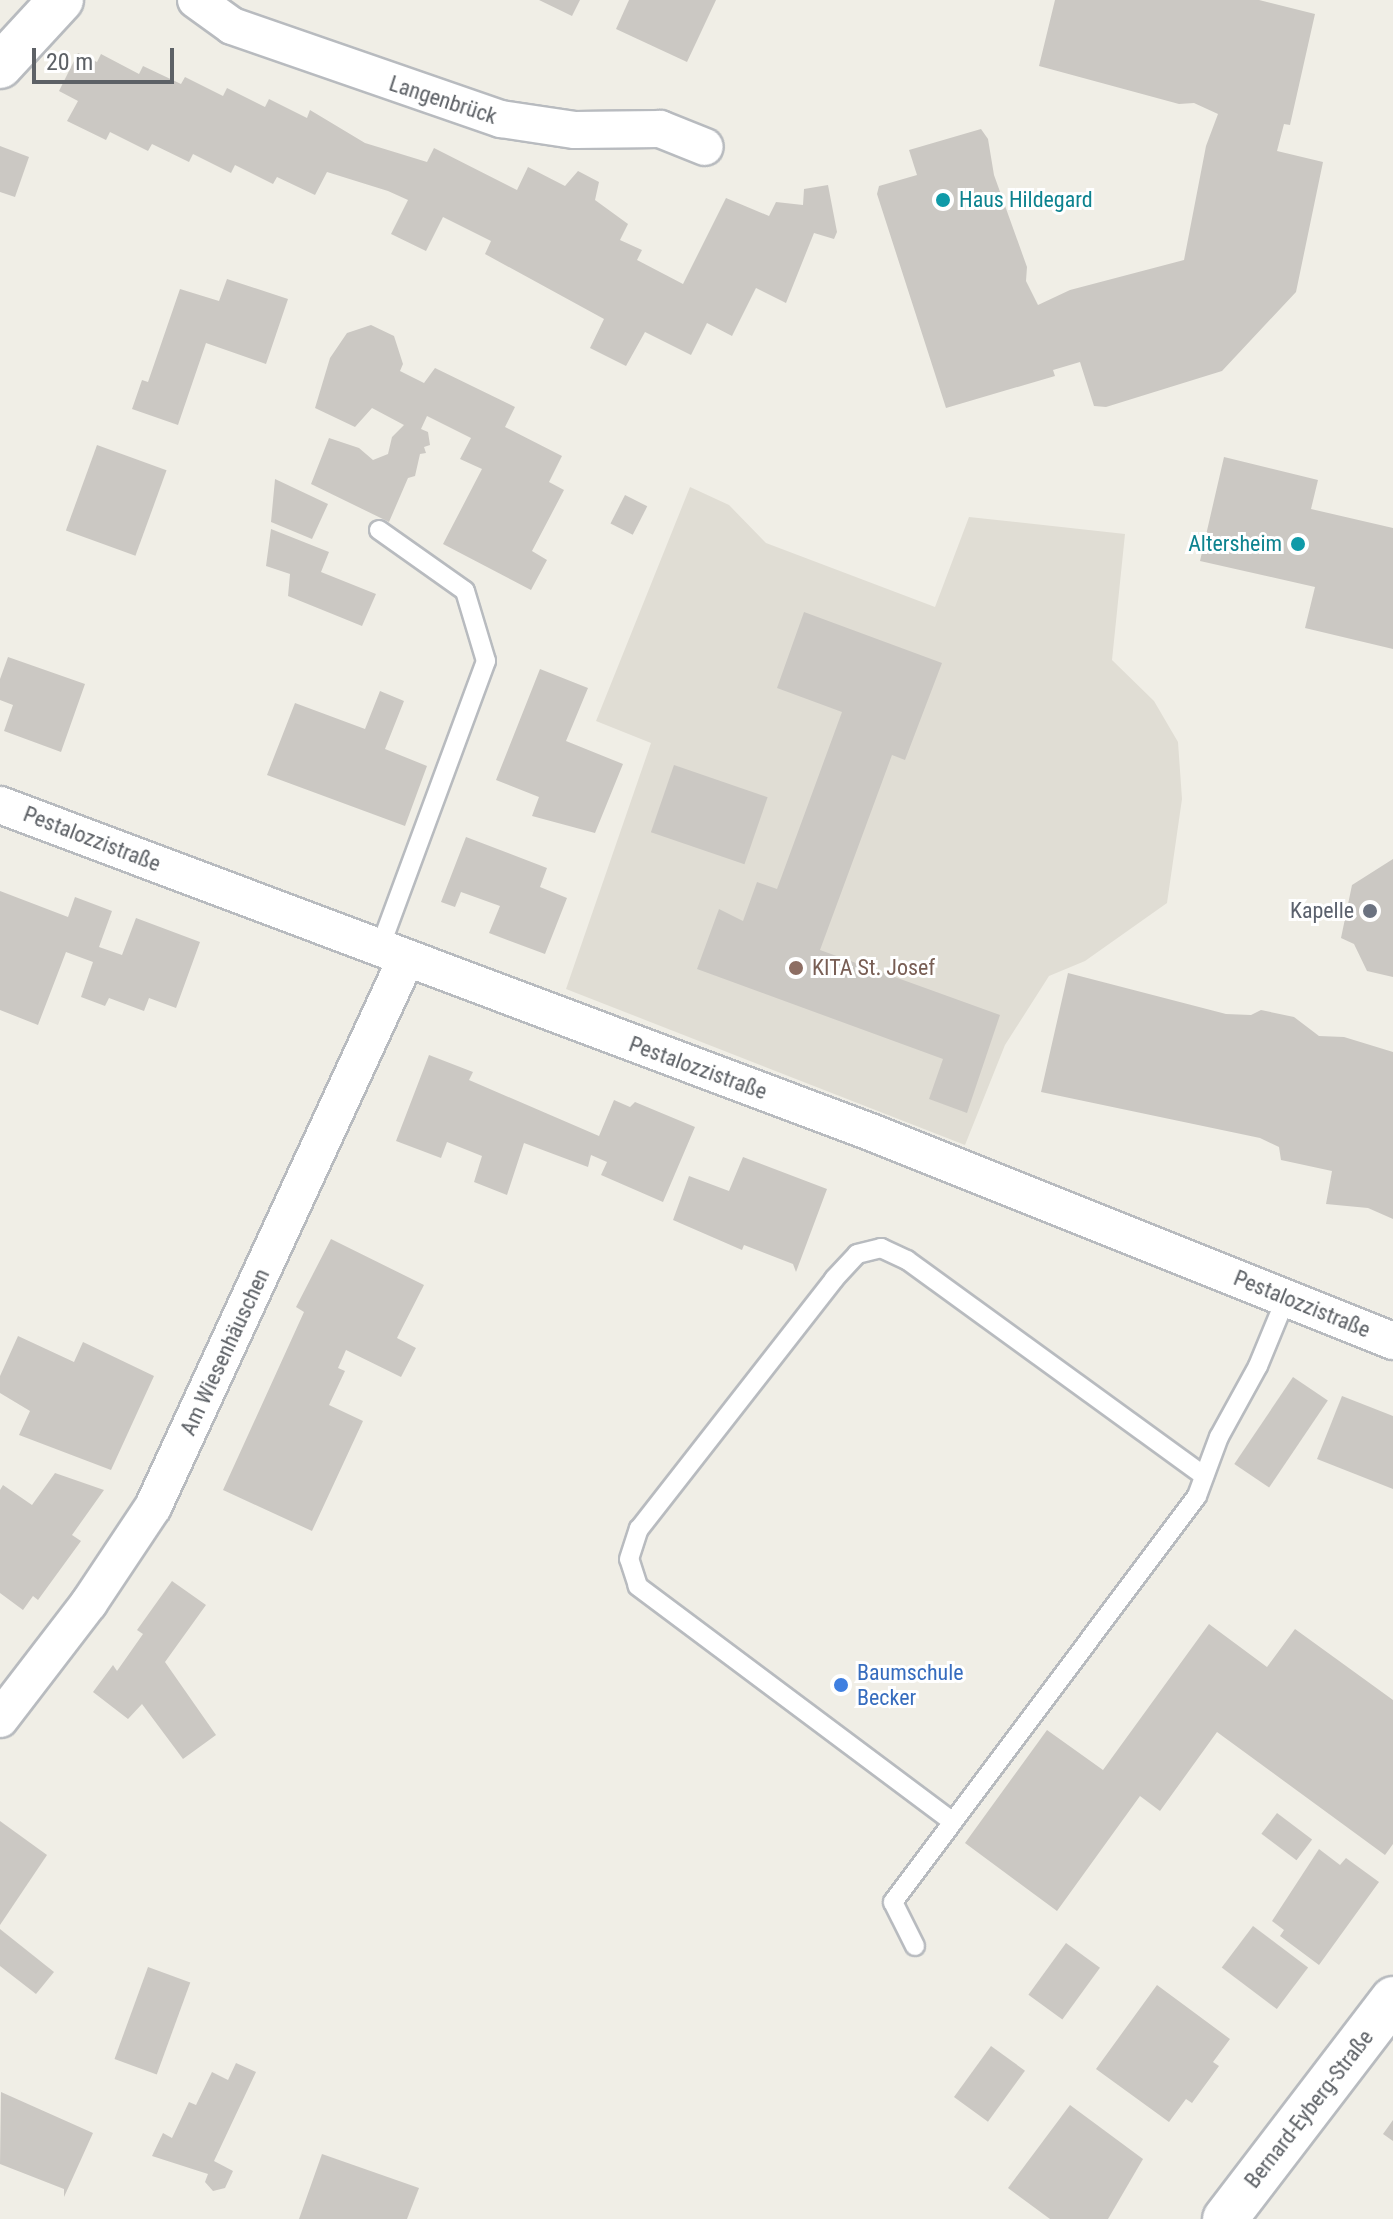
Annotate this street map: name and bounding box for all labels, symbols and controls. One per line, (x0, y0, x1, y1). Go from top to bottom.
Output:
scale bar (36, 32, 178, 82)
text: 20 m (46, 48, 93, 76)
street label: Langenbrück (386, 70, 500, 130)
place label: Haus Hildegard (959, 187, 1093, 213)
marker: Haus Hildegard (934, 191, 952, 209)
place label: Altersheim (1188, 531, 1282, 557)
marker: Altersheim (1289, 535, 1307, 553)
street label: Pestalozzistraße (20, 801, 164, 877)
place label: Kapelle (1290, 898, 1354, 924)
marker: Kapelle (1361, 902, 1379, 920)
place label: KITA St. Josef (812, 955, 935, 981)
marker: KITA St. Josef (787, 959, 805, 977)
street label: Pestalozzistraße (625, 1031, 771, 1105)
street label: Am Wiesenhäuschen (175, 1264, 275, 1440)
street label: Pestalozzistraße (1230, 1265, 1374, 1343)
place label: Baumschule Becker (857, 1659, 964, 1710)
marker: Baumschule Becker (832, 1676, 850, 1694)
street label: Bernard-Eyberg-Straße (1239, 2025, 1379, 2193)

